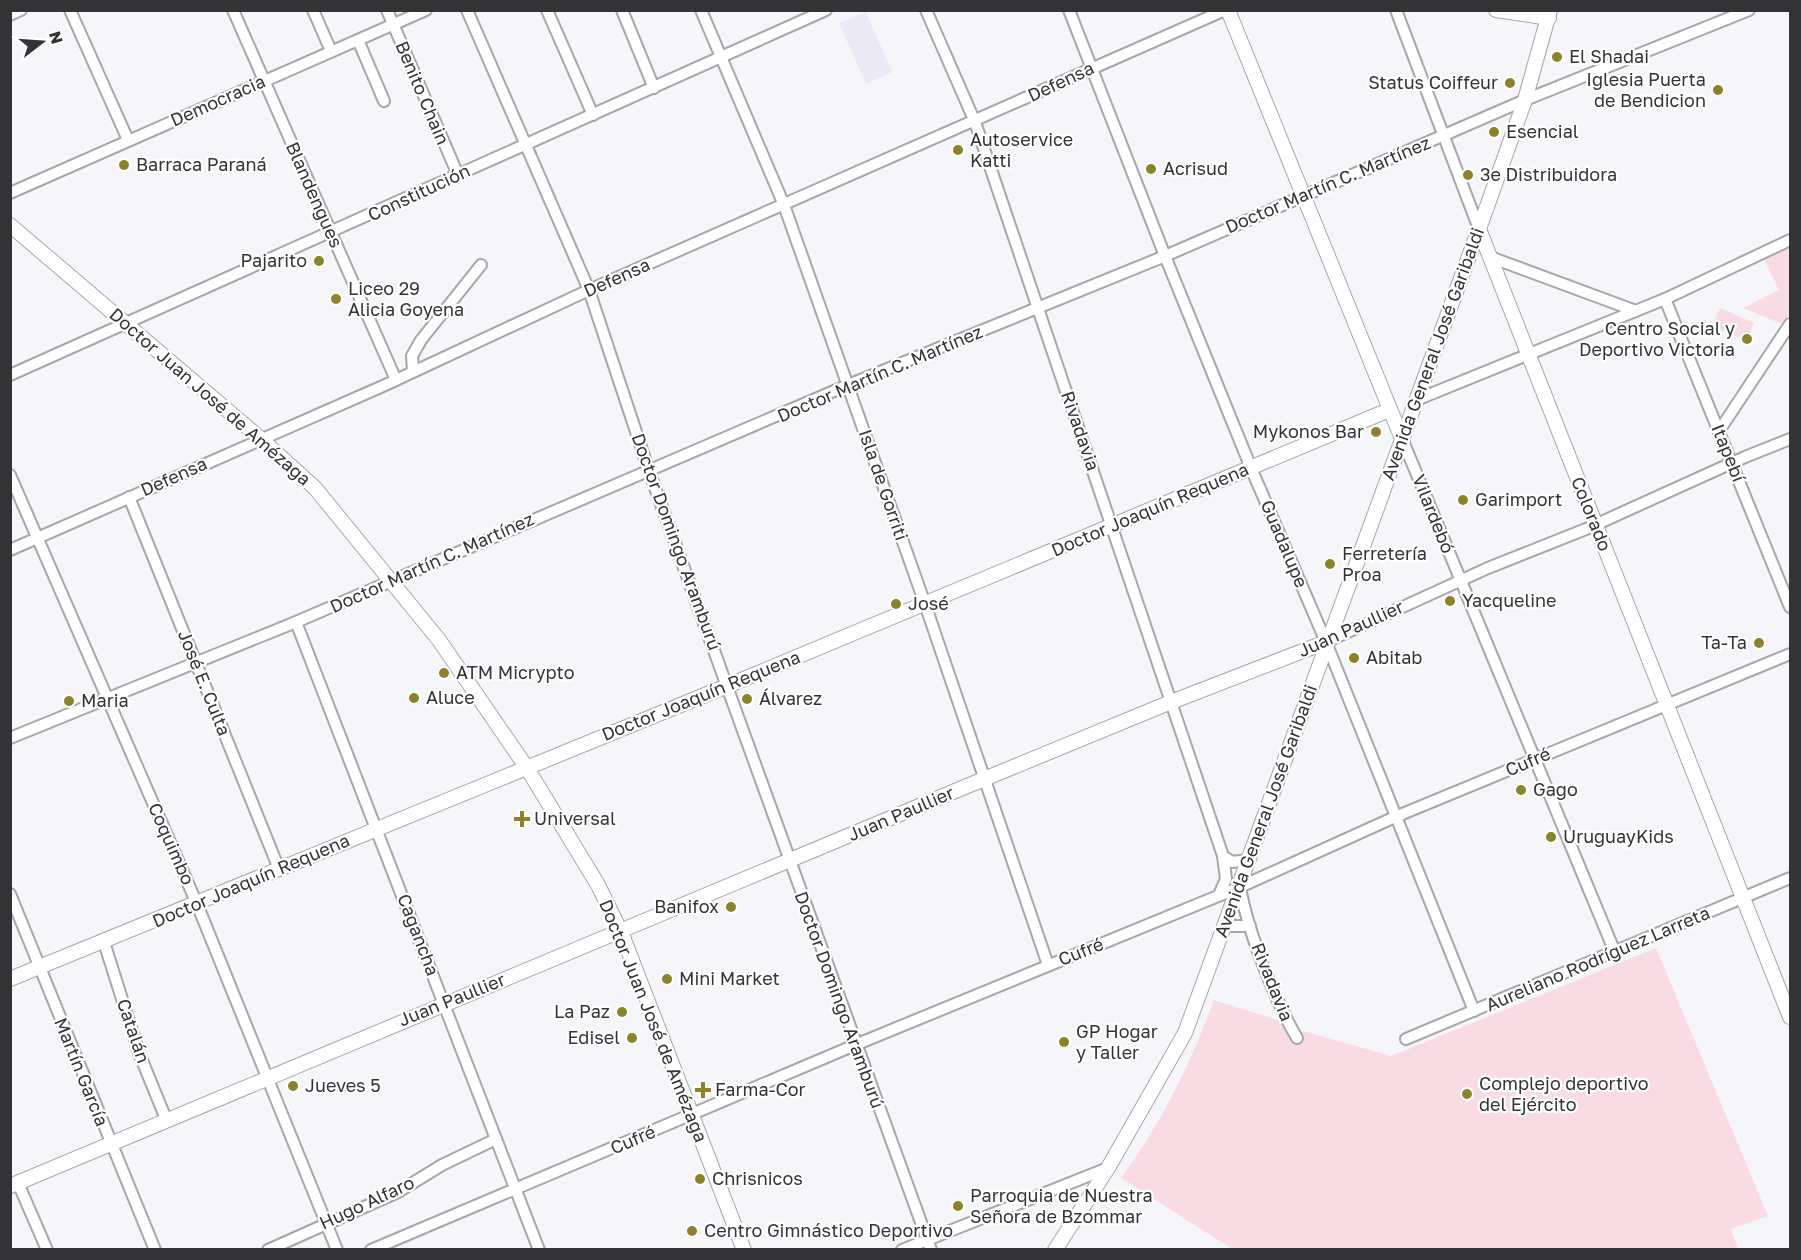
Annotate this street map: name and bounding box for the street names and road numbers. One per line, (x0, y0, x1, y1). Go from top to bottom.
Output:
street label: Benito Chain (391, 38, 455, 148)
street label: Defensa (1024, 56, 1097, 106)
street label: Democracia (167, 69, 268, 131)
street label: Doctor Martín C. Martínez (1222, 131, 1434, 237)
street label: Blandengues (282, 138, 348, 251)
street label: Constitución (364, 159, 473, 225)
street label: Avenida General José Garibaldi (1376, 224, 1488, 483)
street label: Defensa (580, 253, 653, 301)
street label: Doctor Juan José de Amézaga (105, 303, 316, 490)
street label: Doctor Martín C. Martínez (774, 320, 986, 426)
street label: Rivadavia (1057, 388, 1105, 473)
street label: Itapebí (1707, 420, 1751, 486)
street label: Isla de Gorriti (855, 426, 913, 543)
street label: Doctor Domingo Aramburú (627, 430, 726, 653)
street label: Defensa (137, 452, 210, 500)
street label: Doctor Joaquín Requena (1048, 457, 1252, 561)
street label: Vilardebó (1408, 471, 1460, 556)
street label: Colorado (1567, 473, 1617, 554)
street label: Guadalupe (1257, 496, 1313, 591)
street label: Doctor Martín C. Martínez (326, 507, 537, 617)
street label: Juan Paullier (1294, 595, 1407, 661)
street label: José E. Culta (174, 627, 236, 739)
street label: Doctor Joaquín Requena (598, 645, 803, 745)
street label: Avenida General José Garibaldi (1209, 681, 1321, 940)
street label: Cufré (1502, 742, 1554, 780)
street label: Juan Paullier (844, 781, 957, 845)
street label: Coquimbo (144, 799, 200, 888)
street label: Doctor Joaquín Requena (149, 828, 353, 932)
street label: Doctor Domingo Aramburú (790, 888, 889, 1111)
street label: Cagancha (393, 891, 445, 979)
street label: Doctor Juan José de Amézaga (595, 896, 713, 1145)
street label: Aureliano Rodríguez Larreta (1482, 901, 1713, 1015)
street label: Cufré (1055, 932, 1107, 970)
street label: Rivadavia (1247, 939, 1299, 1024)
street label: Juan Paullier (395, 968, 508, 1030)
street label: Catalán (113, 996, 155, 1066)
street label: Martín García (50, 1014, 114, 1129)
street label: Cufré (607, 1120, 659, 1158)
street label: Hugo Alfaro (316, 1171, 417, 1234)

